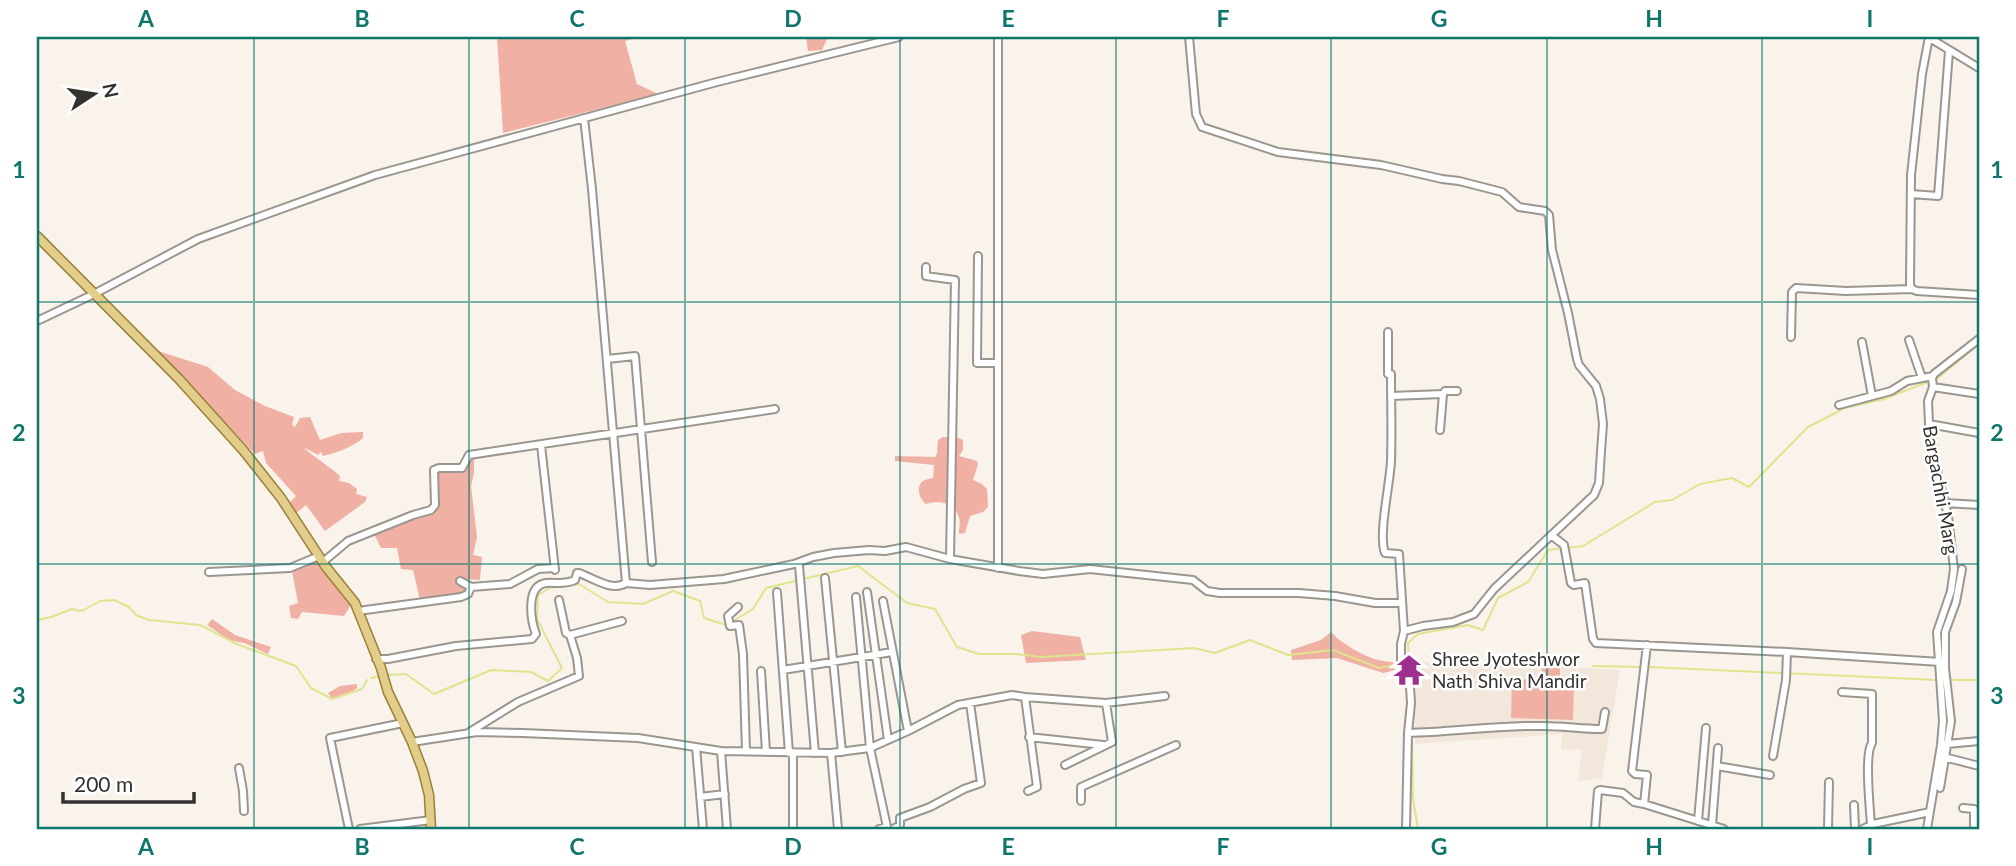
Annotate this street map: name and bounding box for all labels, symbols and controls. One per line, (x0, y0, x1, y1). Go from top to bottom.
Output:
text: A (137, 4, 155, 32)
text: B (354, 4, 370, 32)
text: C (569, 4, 585, 32)
text: D (784, 4, 802, 32)
text: E (1001, 4, 1015, 32)
text: F (1216, 4, 1230, 32)
text: G (1431, 4, 1447, 32)
text: H (1645, 4, 1663, 32)
text: I (1867, 4, 1873, 32)
north arrow (60, 60, 130, 130)
text: N (98, 81, 124, 100)
text: 1 (12, 155, 26, 183)
text: 1 (1990, 155, 2004, 183)
text: 2 (12, 418, 26, 446)
text: 2 (1990, 418, 2004, 446)
street label: Bargachhi Marg (1919, 424, 1964, 556)
place label: Shree Jyoteshwor Nath Shiva Mandir (1432, 647, 1587, 692)
temple icon: Shree Jyoteshwor Nath Shiva Mandir (1392, 653, 1426, 687)
text: 3 (12, 681, 26, 709)
text: 3 (1990, 681, 2004, 709)
scale bar (63, 761, 194, 805)
text: 200 m (74, 771, 133, 796)
text: A (137, 832, 155, 860)
text: B (354, 832, 370, 860)
text: C (569, 832, 585, 860)
text: D (784, 832, 802, 860)
text: E (1001, 832, 1015, 860)
text: F (1216, 832, 1230, 860)
text: G (1431, 832, 1447, 860)
text: H (1645, 832, 1663, 860)
text: I (1867, 832, 1873, 860)

